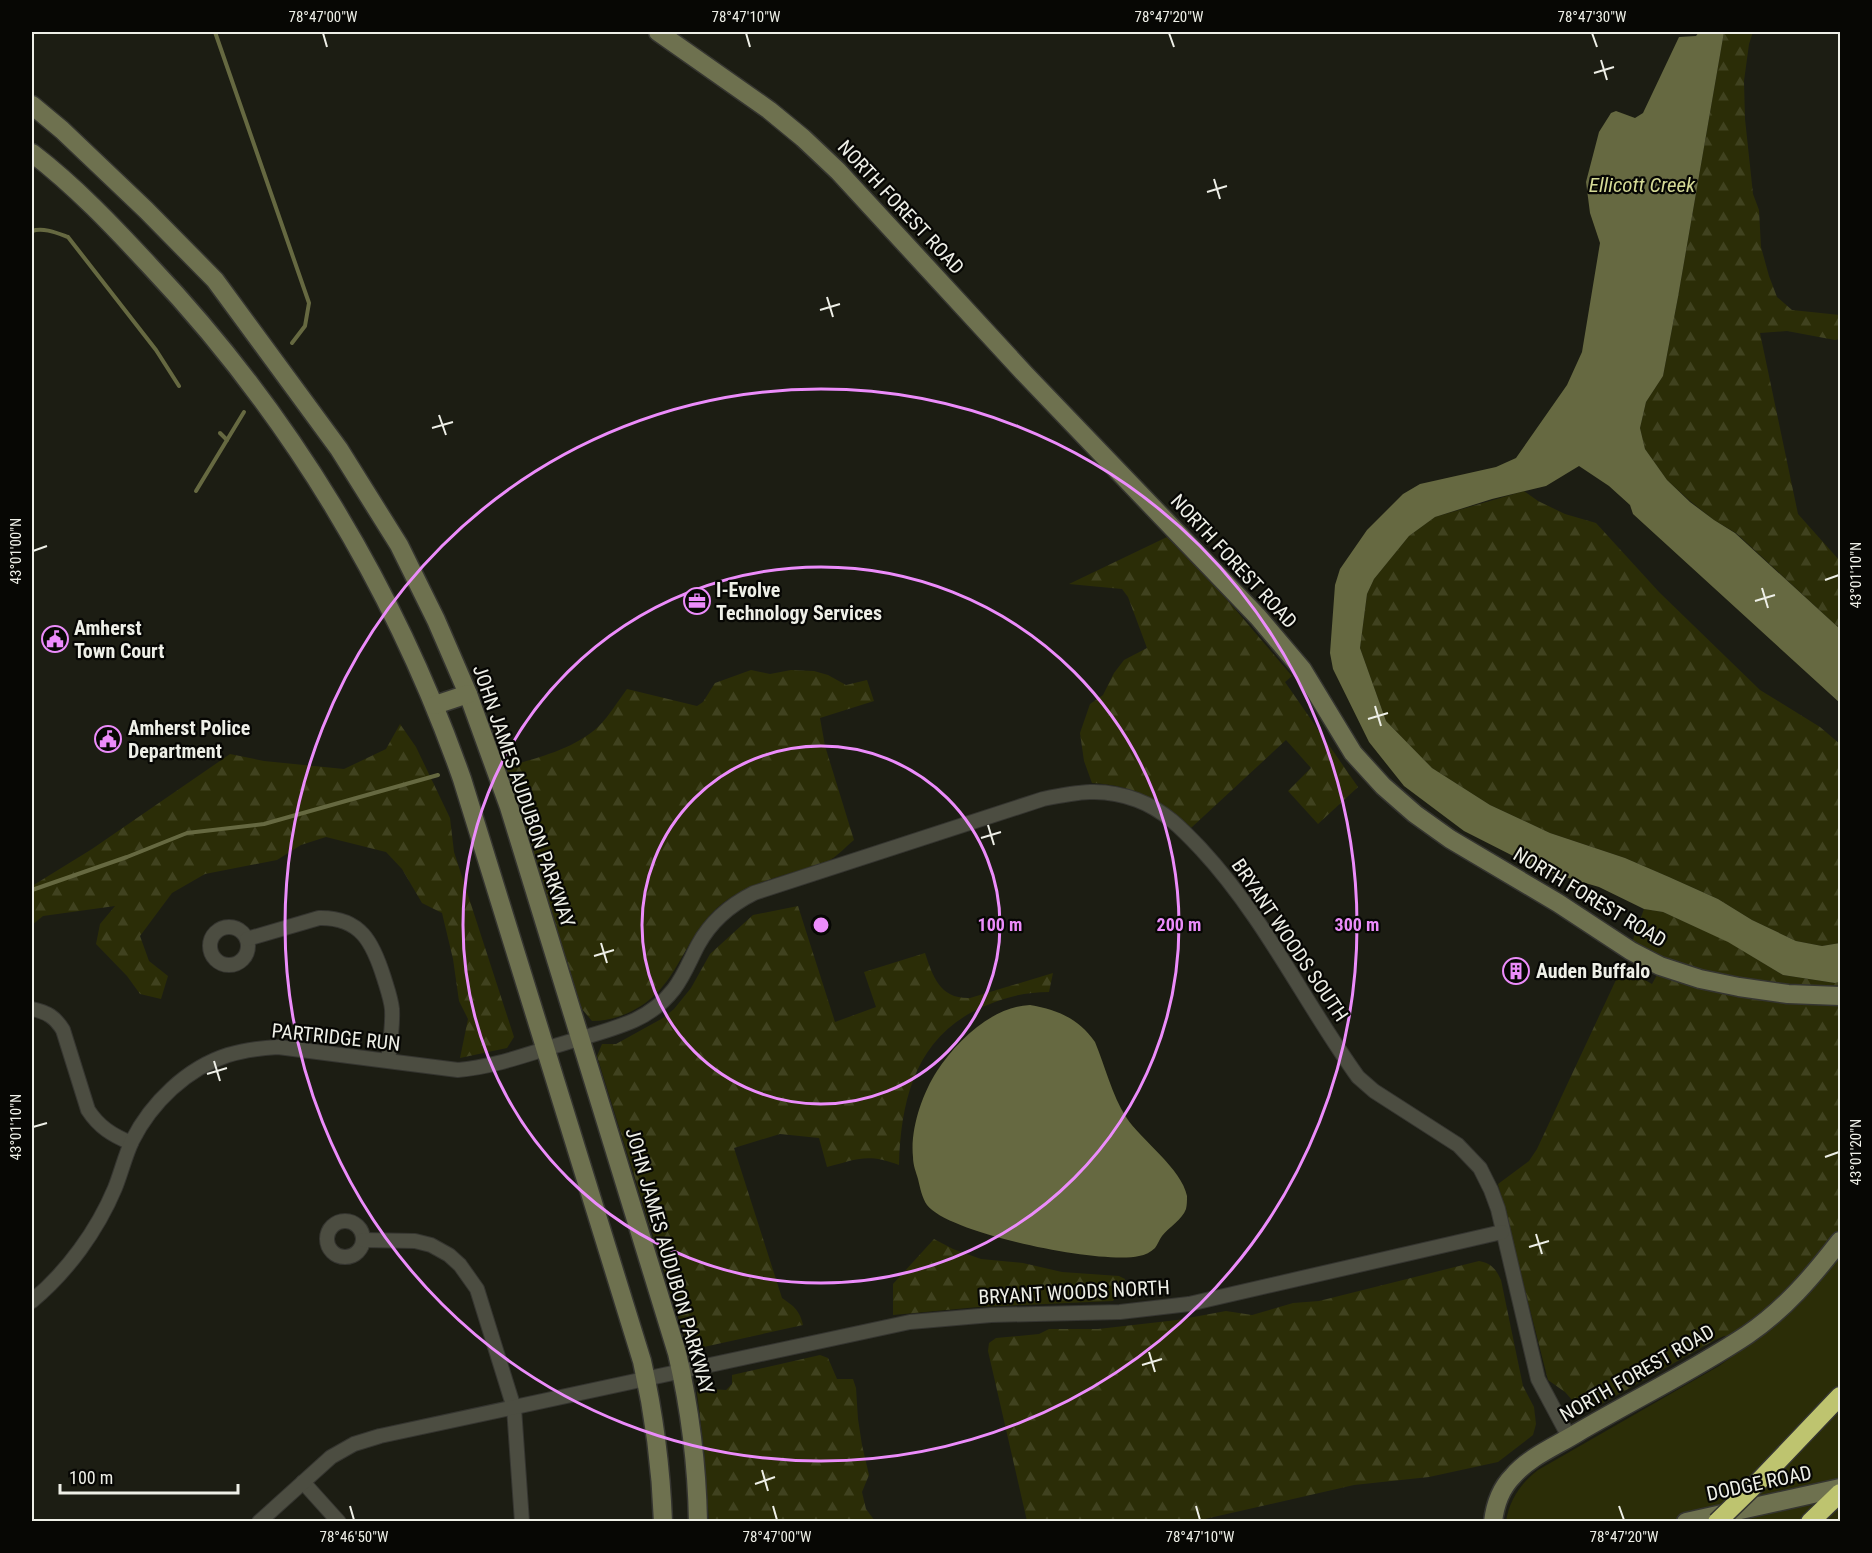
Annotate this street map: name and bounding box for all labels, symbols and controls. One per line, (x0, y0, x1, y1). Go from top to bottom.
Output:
text: 78°47'00"W (289, 8, 358, 26)
text: 78°47'10"W (712, 8, 781, 26)
text: 78°47'20"W (1135, 8, 1204, 26)
text: 78°47'30"W (1558, 8, 1627, 26)
street label: NORTH FOREST ROAD (833, 135, 969, 279)
water label: Ellicott Creek (1589, 173, 1696, 197)
street label: NORTH FOREST ROAD (1166, 489, 1302, 633)
text: 43°01'00"N (7, 518, 25, 584)
text: 43°01'10"N (1847, 542, 1865, 608)
place label: I-Evolve Technology Services (716, 578, 882, 625)
office icon: I-Evolve Technology Services (682, 586, 712, 616)
place label: Amherst Town Court (74, 616, 164, 663)
public building icon: Amherst Town Court (40, 624, 70, 654)
street label: JOHN JAMES AUDUBON PARKWAY (468, 662, 580, 931)
place label: Amherst Police Department (128, 716, 250, 763)
public building icon: Amherst Police Department (93, 724, 123, 754)
street label: NORTH FOREST ROAD (1509, 842, 1671, 952)
street label: BRYANT WOODS SOUTH (1227, 854, 1353, 1026)
text: 100 m (978, 914, 1022, 935)
text: 200 m (1157, 914, 1201, 935)
text: 300 m (1335, 914, 1379, 935)
centre of rings (811, 915, 831, 935)
building icon: Auden Buffalo (1501, 956, 1531, 986)
place label: Auden Buffalo (1536, 959, 1650, 983)
street label: PARTRIDGE RUN (271, 1018, 401, 1056)
text: 43°01'10"N (7, 1094, 25, 1160)
text: 43°01'20"N (1847, 1119, 1865, 1185)
street label: JOHN JAMES AUDUBON PARKWAY (620, 1125, 720, 1397)
street label: BRYANT WOODS NORTH (978, 1275, 1170, 1309)
street label: NORTH FOREST ROAD (1556, 1319, 1718, 1427)
scale bar (60, 1457, 238, 1495)
street label: DODGE ROAD (1704, 1460, 1814, 1506)
text: 100 m (69, 1467, 113, 1488)
text: 78°46'50"W (320, 1528, 389, 1546)
text: 78°47'00"W (743, 1528, 812, 1546)
text: 78°47'10"W (1166, 1528, 1235, 1546)
text: 78°47'20"W (1590, 1528, 1659, 1546)

